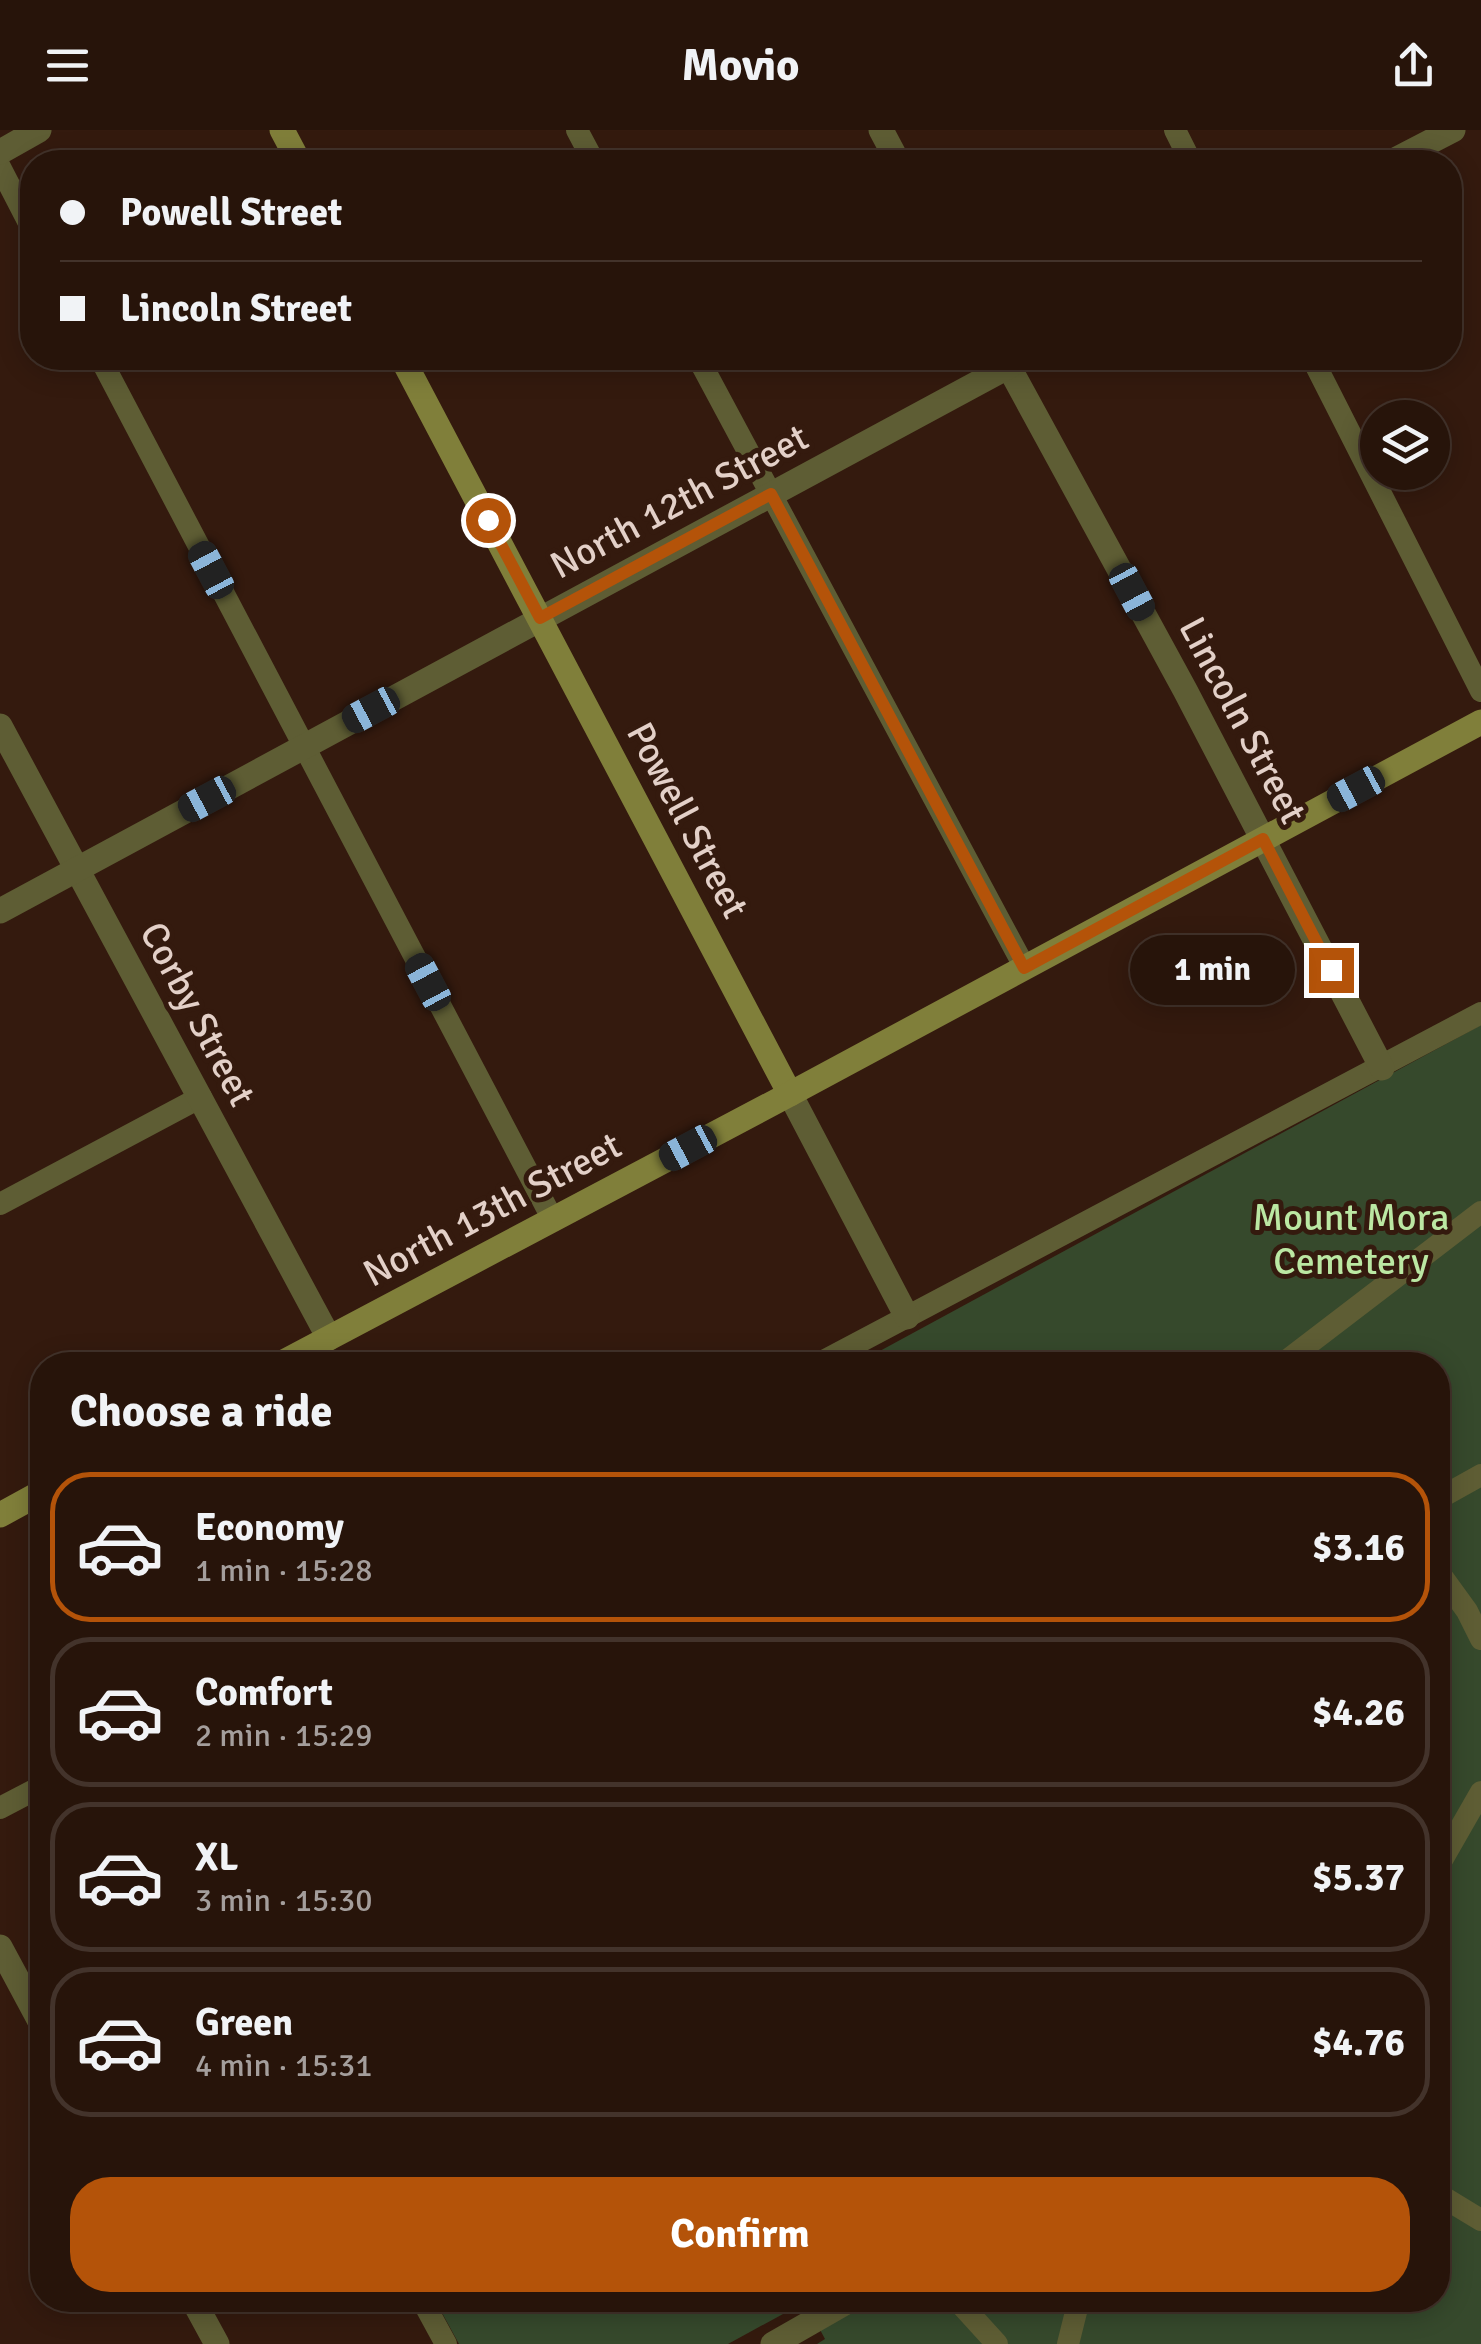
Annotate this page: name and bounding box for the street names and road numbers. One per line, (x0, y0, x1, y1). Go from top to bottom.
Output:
street label: North 12th Street (542, 414, 816, 589)
street label: Lincoln Street (1169, 609, 1317, 831)
street label: Powell Street (616, 714, 759, 926)
street label: Corby Street (129, 914, 266, 1114)
street label: North 13th Street (355, 1122, 629, 1297)

